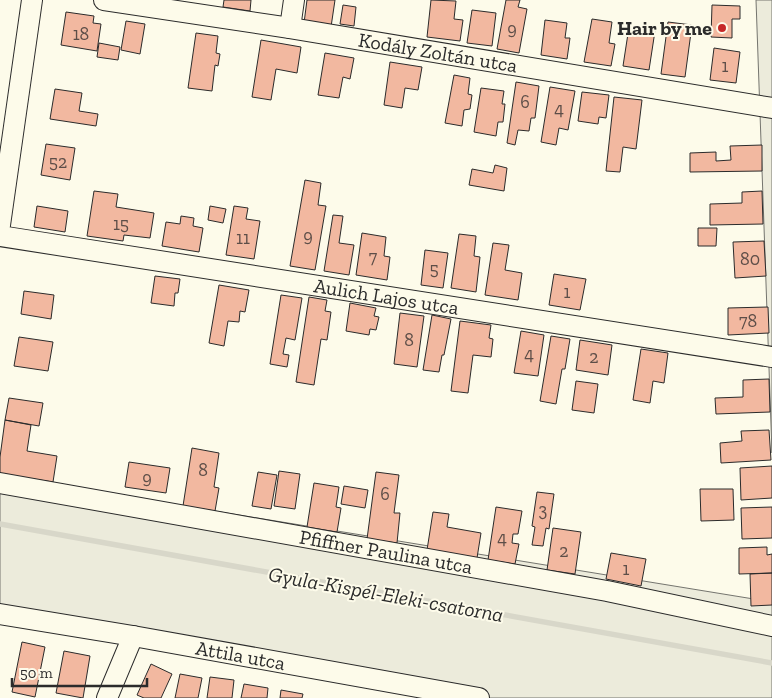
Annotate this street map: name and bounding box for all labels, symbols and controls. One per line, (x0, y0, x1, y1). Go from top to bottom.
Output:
place label: Hair by me (617, 16, 712, 40)
house number: 9 (507, 18, 517, 40)
marker: Hair by me (716, 22, 728, 34)
house number: 18 (73, 23, 89, 45)
street label: Kodály Zoltán utca (357, 28, 519, 78)
house number: 1 (722, 55, 729, 77)
house number: 6 (520, 91, 530, 113)
house number: 4 (554, 98, 564, 120)
house number: 52 (49, 151, 67, 173)
house number: 15 (113, 213, 129, 235)
house number: 9 (303, 225, 313, 247)
house number: 11 (236, 227, 250, 249)
house number: 7 (369, 246, 378, 268)
house number: 80 (740, 248, 760, 270)
house number: 5 (429, 258, 439, 280)
street label: Aulich Lajos utca (312, 273, 461, 320)
house number: 1 (564, 281, 571, 303)
house number: 78 (739, 310, 757, 332)
house number: 8 (404, 329, 414, 351)
house number: 4 (524, 343, 534, 365)
house number: 2 (589, 346, 599, 368)
house number: 8 (198, 459, 208, 481)
house number: 9 (142, 467, 152, 489)
house number: 6 (380, 483, 390, 505)
house number: 3 (539, 499, 548, 521)
street label: Pfiffner Paulina utca (298, 525, 475, 579)
house number: 4 (497, 527, 507, 549)
house number: 2 (559, 540, 569, 562)
house number: 1 (623, 558, 630, 580)
water label: Gyula-Kispél-Eleki-csatorna (267, 561, 505, 627)
street label: Attila utca (194, 635, 287, 675)
scale bar (12, 656, 148, 688)
text: 50 m (20, 664, 53, 682)

